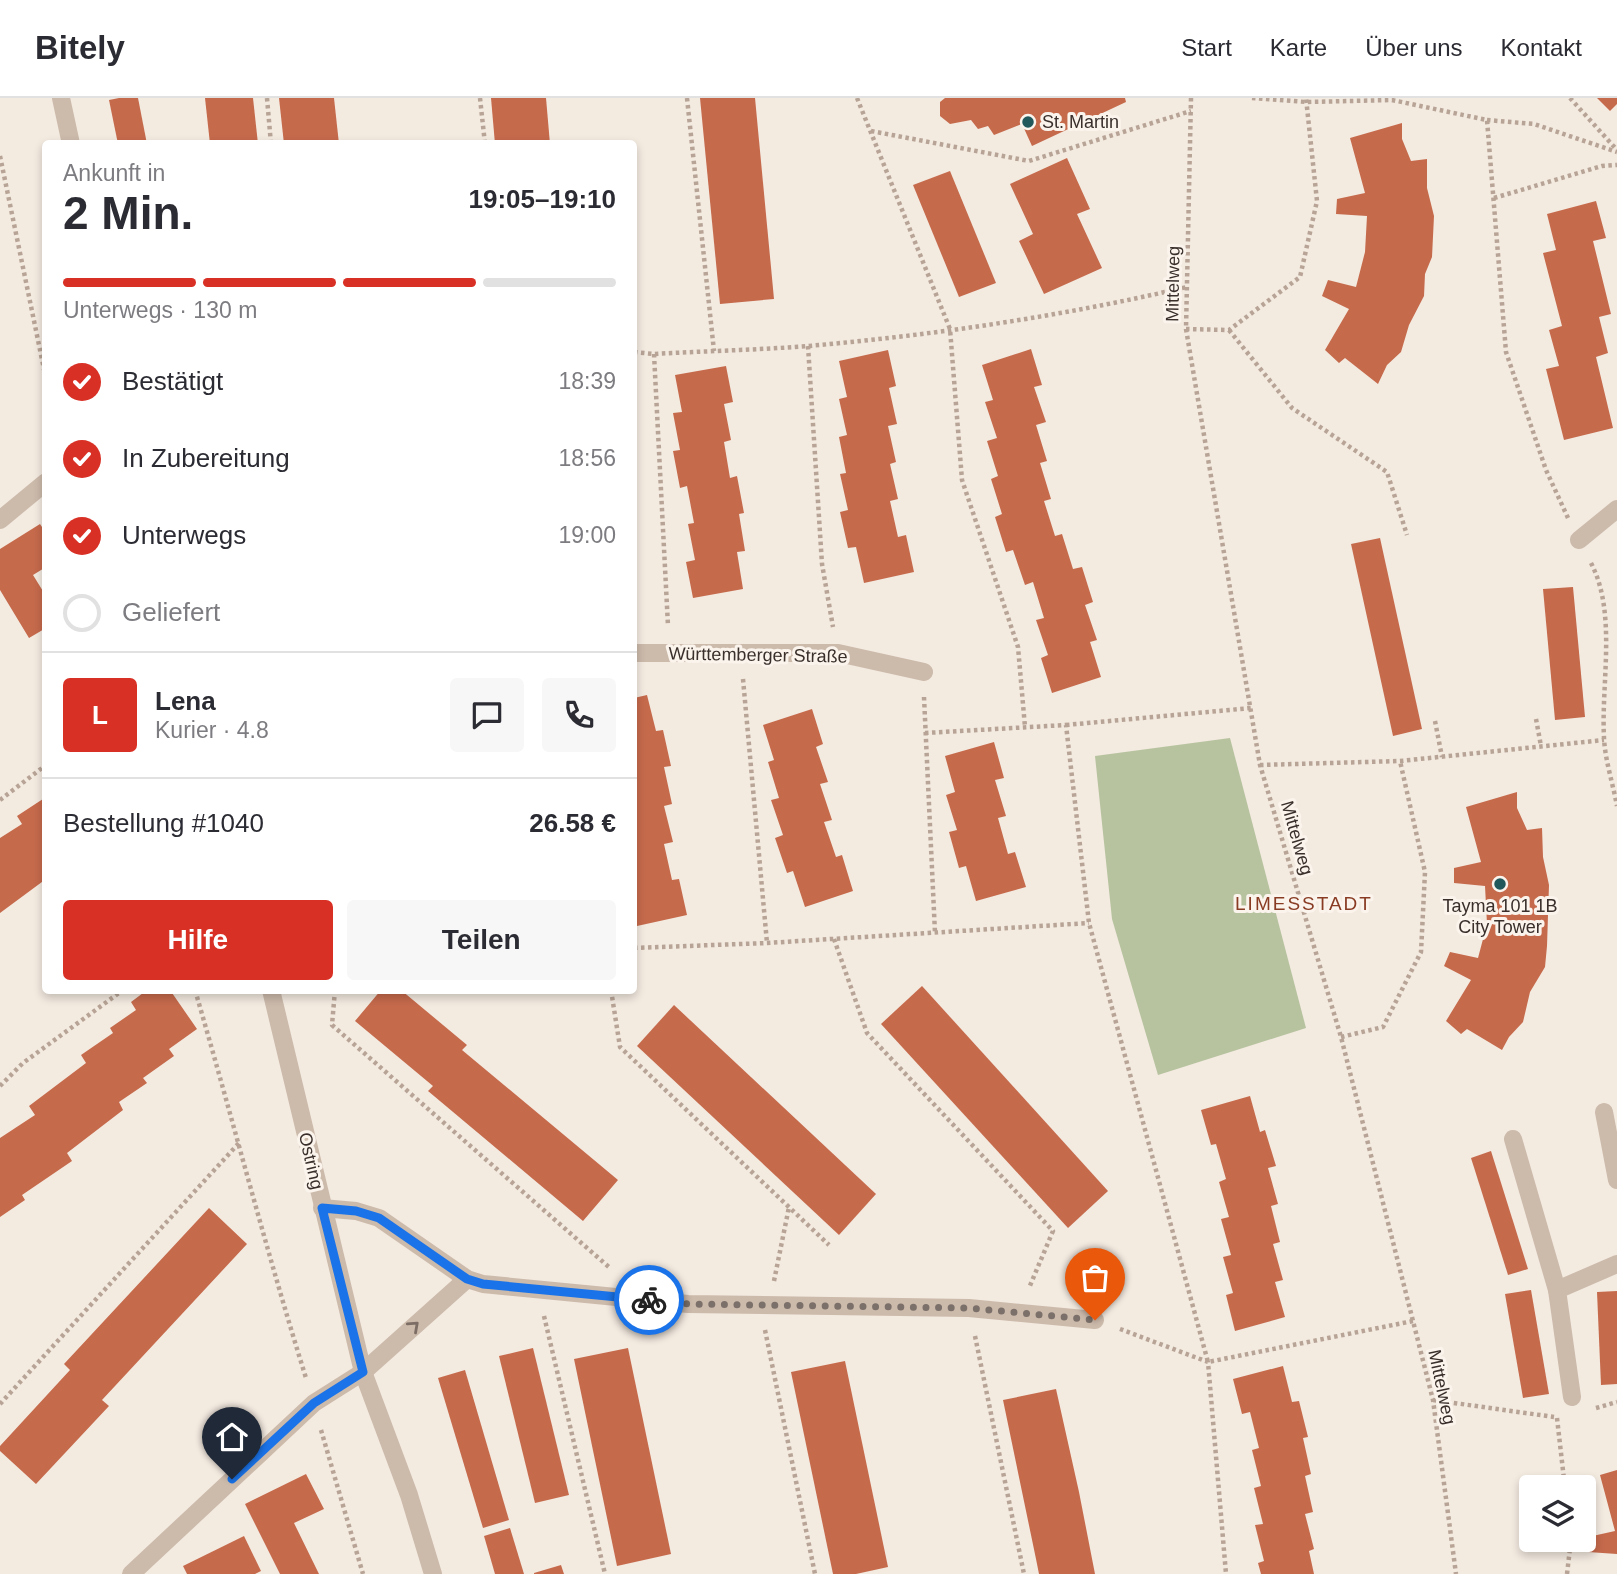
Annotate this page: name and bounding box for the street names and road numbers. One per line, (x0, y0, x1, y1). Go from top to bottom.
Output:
street label: Mittelweg (1162, 246, 1184, 322)
street label: Württemberger Straße (668, 643, 848, 667)
street label: Mittelweg (1277, 799, 1317, 877)
street label: Ostring (295, 1130, 327, 1192)
street label: Mittelweg (1424, 1348, 1460, 1426)

